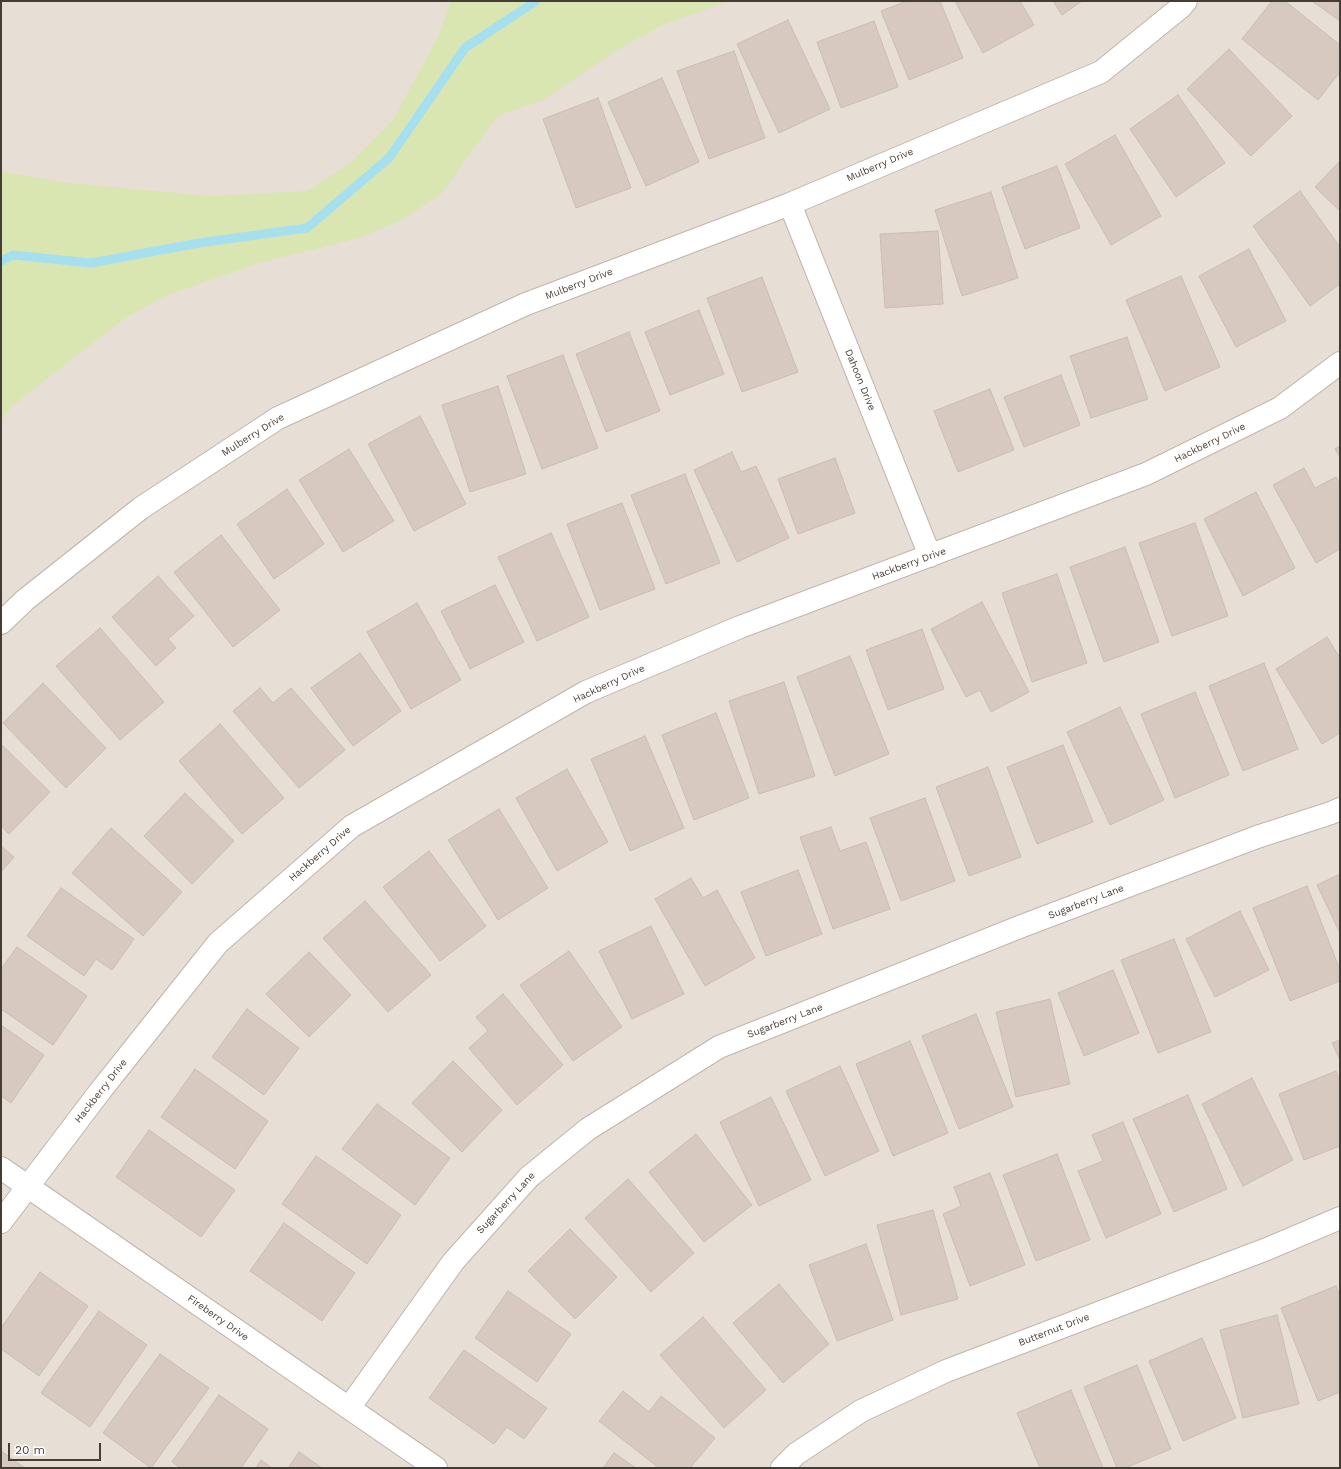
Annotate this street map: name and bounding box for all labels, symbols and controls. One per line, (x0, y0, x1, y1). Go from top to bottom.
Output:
street label: Mulberry Drive (845, 146, 915, 184)
street label: Mulberry Drive (544, 266, 614, 302)
street label: Dahoon Drive (842, 347, 878, 413)
street label: Mulberry Drive (220, 411, 286, 459)
street label: Hackberry Drive (1172, 421, 1248, 465)
street label: Hackberry Drive (870, 545, 948, 583)
street label: Hackberry Drive (571, 662, 647, 706)
street label: Hackberry Drive (287, 824, 353, 884)
street label: Sugarberry Lane (1047, 882, 1125, 922)
street label: Sugarberry Lane (746, 1001, 824, 1041)
street label: Hackberry Drive (72, 1057, 130, 1125)
street label: Sugarberry Lane (474, 1170, 538, 1236)
street label: Fireberry Drive (185, 1292, 251, 1344)
street label: Butternut Drive (1017, 1311, 1091, 1349)
scale bar (10, 1435, 103, 1461)
text: 20 m (15, 1443, 45, 1457)

